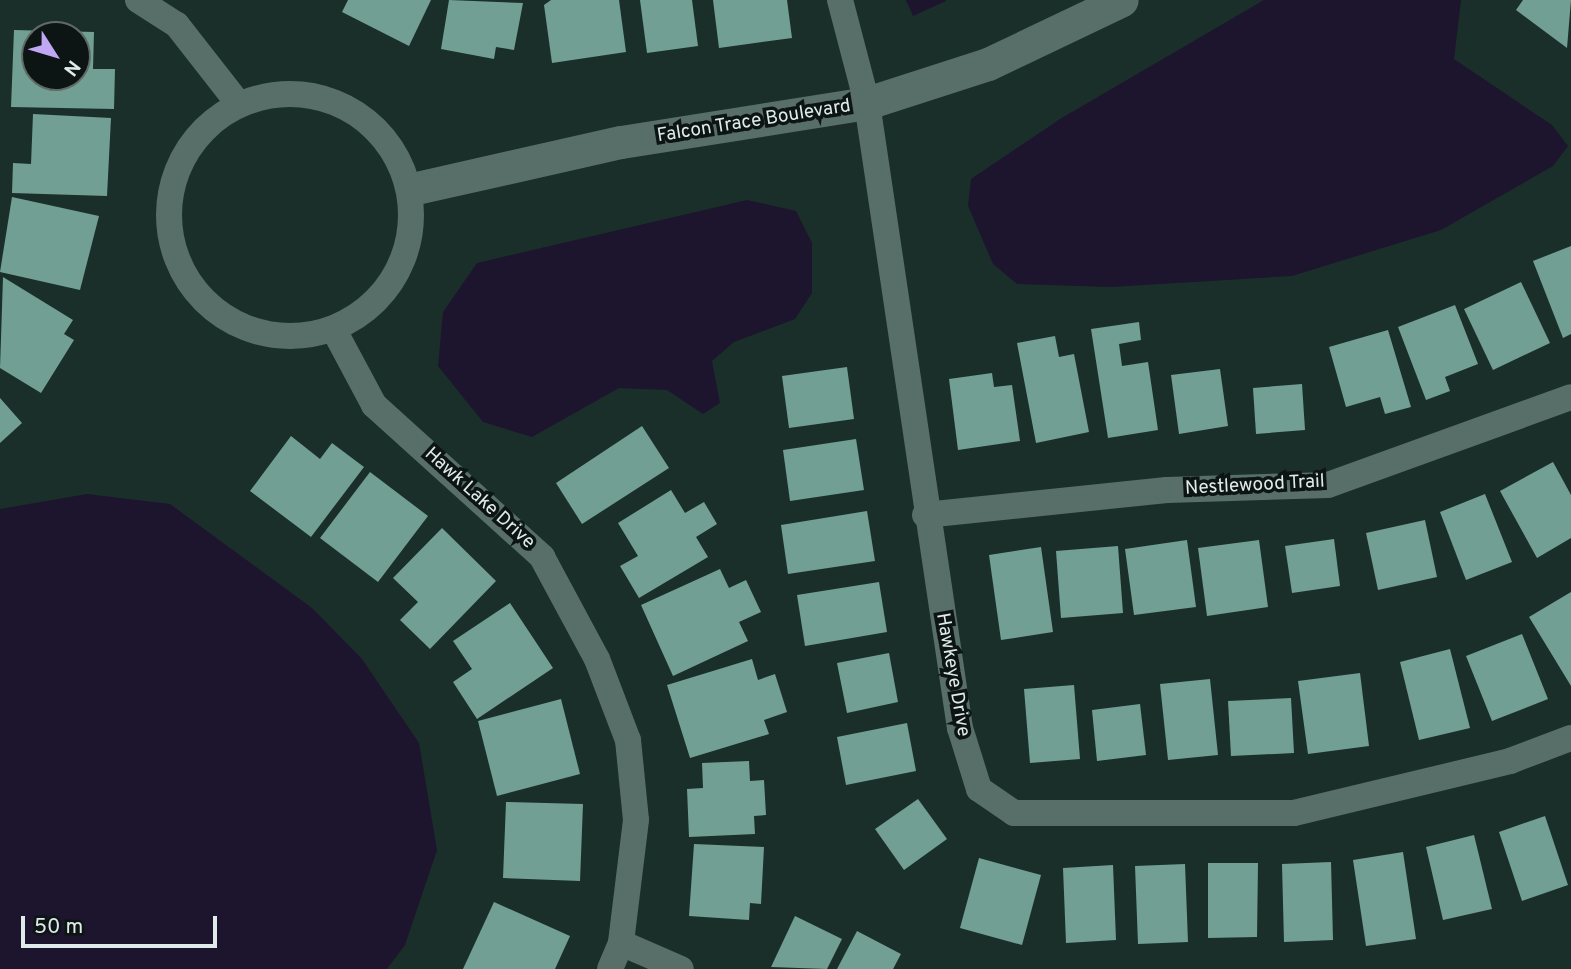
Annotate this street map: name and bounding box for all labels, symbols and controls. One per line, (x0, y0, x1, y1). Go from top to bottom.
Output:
north arrow (21, 21, 91, 91)
text: N (57, 55, 85, 80)
street label: Falcon Trace Boulevard (655, 95, 853, 149)
street label: Hawk Lake Drive (419, 444, 539, 554)
street label: Nestlewood Trail (1184, 471, 1326, 501)
street label: Hawkeye Drive (930, 611, 974, 739)
scale bar (24, 902, 220, 946)
text: 50 m (34, 914, 83, 941)

